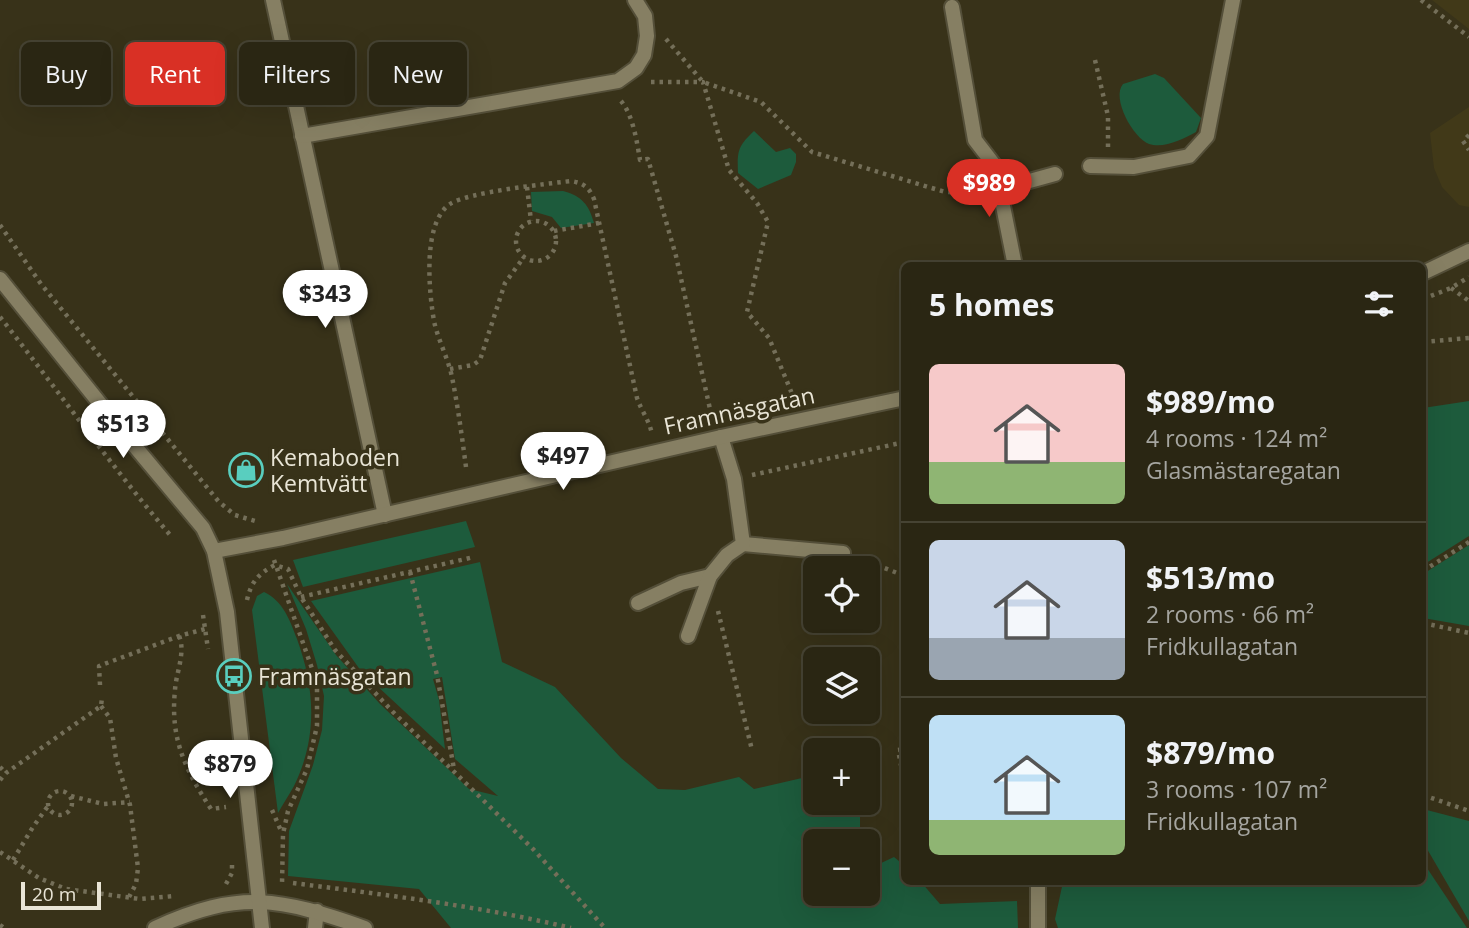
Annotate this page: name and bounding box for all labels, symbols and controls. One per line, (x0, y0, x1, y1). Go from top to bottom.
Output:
chip: Buy (21, 42, 111, 105)
chip: Rent (125, 42, 225, 105)
chip: Filters (239, 42, 355, 105)
chip: New (369, 42, 467, 105)
pin: $989 (948, 160, 1030, 219)
text: $989 (963, 166, 1015, 198)
pin: $343 (284, 270, 366, 330)
text: $343 (299, 277, 351, 309)
text: 5 homes (929, 284, 1054, 325)
icon: filters (1360, 285, 1398, 323)
street label: Framnäsgatan (661, 378, 817, 442)
text: $989/mo (1146, 381, 1275, 422)
icon: home (985, 392, 1069, 476)
pin: $513 (82, 400, 164, 460)
text: $513 (97, 407, 149, 439)
text: 4 rooms · 124 m² (1146, 422, 1327, 454)
pin: $497 (522, 433, 604, 492)
text: $497 (537, 439, 589, 471)
place label: Kemaboden Kemtvätt (270, 441, 400, 499)
shop icon: Kemaboden Kemtvätt (227, 451, 265, 489)
text: Glasmästaregatan (1146, 454, 1341, 486)
map controls (803, 556, 880, 906)
button: locate (803, 556, 880, 633)
text: $513/mo (1146, 557, 1275, 598)
icon: home (985, 568, 1069, 652)
text: 2 rooms · 66 m² (1146, 598, 1314, 630)
text: Fridkullagatan (1146, 630, 1298, 662)
button: layers (803, 647, 880, 724)
bus stop icon: Framnäsgatan (215, 657, 253, 695)
place label: Framnäsgatan (258, 660, 412, 692)
text: $879/mo (1146, 732, 1275, 773)
button: + (803, 738, 880, 815)
pin: $879 (189, 740, 271, 800)
icon: home (985, 743, 1069, 827)
text: $879 (204, 747, 256, 779)
text: 3 rooms · 107 m² (1146, 773, 1327, 805)
text: Fridkullagatan (1146, 805, 1298, 837)
button: − (803, 829, 880, 906)
scale bar (21, 879, 102, 911)
text: 20 m (32, 881, 76, 907)

